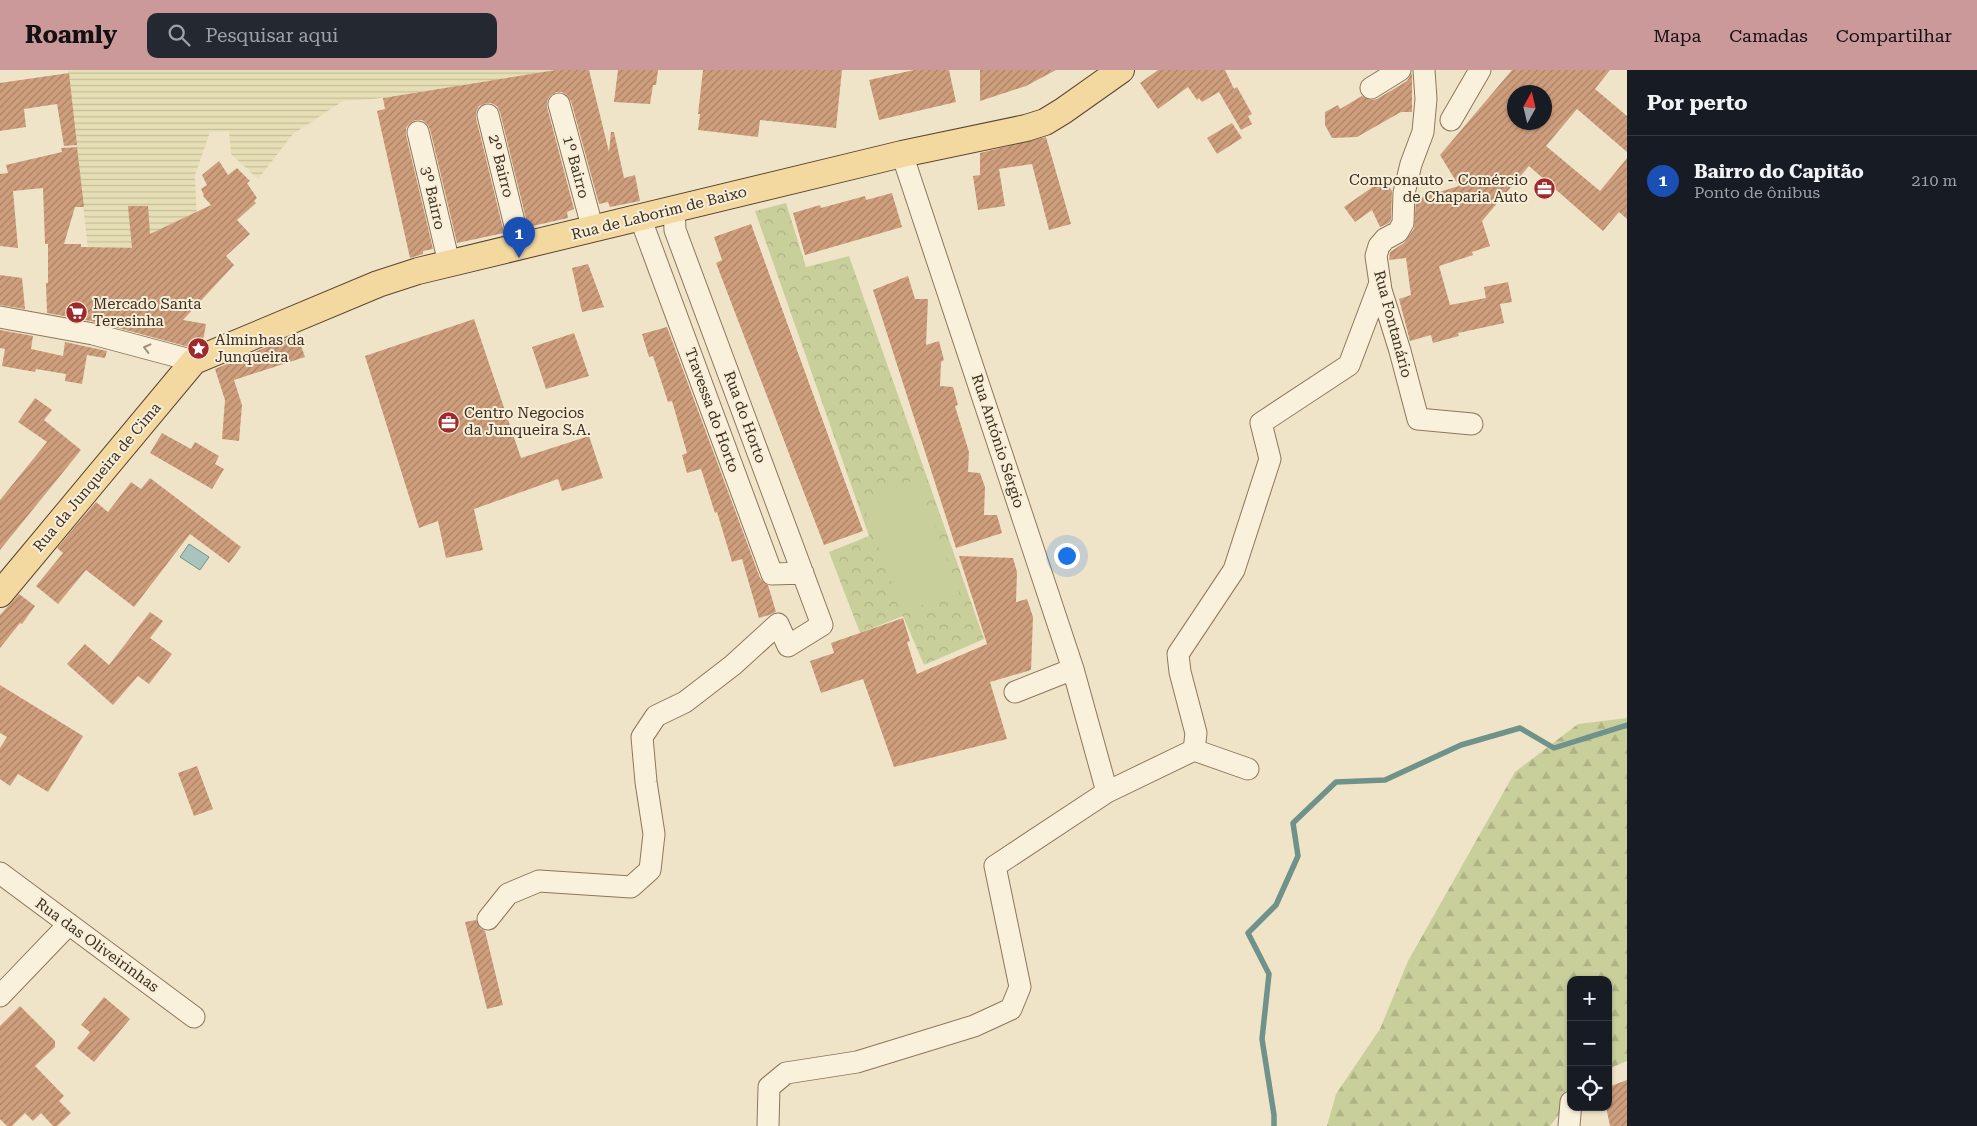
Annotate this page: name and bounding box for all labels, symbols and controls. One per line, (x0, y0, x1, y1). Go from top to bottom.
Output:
search box (147, 13, 497, 58)
text: Roamly (25, 21, 117, 49)
icon: search (165, 21, 193, 49)
text: Pesquisar aqui (205, 24, 338, 47)
text: Mapa (1653, 25, 1701, 46)
text: Camadas (1729, 25, 1808, 46)
text: Compartilhar (1836, 25, 1952, 46)
north arrow (1507, 85, 1552, 130)
text: Por perto (1647, 91, 1748, 115)
street label: 2º Bairro (485, 133, 517, 199)
street label: 1º Bairro (559, 134, 593, 200)
text: Bairro do Capitão (1694, 160, 1864, 183)
street label: 3º Bairro (417, 165, 449, 231)
place label: Componauto - Comércio de Chaparia Auto (1349, 171, 1528, 206)
text: 1 (1659, 171, 1667, 190)
text: 210 m (1911, 171, 1957, 190)
office icon: Componauto - Comércio de Chaparia Auto (1532, 177, 1556, 201)
street label: Rua de Laborim de Baixo (569, 182, 749, 244)
text: Ponto de ônibus (1694, 183, 1820, 202)
pin: 1 (503, 217, 535, 258)
street label: Rua Fontanário (1370, 268, 1416, 380)
place label: Mercado Santa Teresinha (93, 295, 201, 330)
supermarket icon: Mercado Santa Teresinha (65, 301, 89, 325)
place label: Alminhas da Junqueira (215, 331, 305, 366)
place icon: Alminhas da Junqueira (187, 337, 211, 361)
one-way arrow (143, 343, 152, 354)
street label: Travessa do Horto (681, 345, 743, 475)
street label: Rua do Horto (720, 369, 770, 465)
street label: Rua António Sérgio (968, 372, 1028, 510)
street label: Rua da Junqueira de Cima (29, 399, 165, 555)
place label: Centro Negocios da Junqueira S.A. (464, 404, 591, 439)
office icon: Centro Negocios da Junqueira S.A. (436, 410, 460, 434)
your location (1054, 543, 1080, 569)
street label: Rua das Oliveirinhas (32, 894, 162, 996)
map controls (1567, 976, 1612, 1111)
button: + (1567, 976, 1612, 1021)
button: − (1567, 1021, 1612, 1066)
button: locate (1567, 1066, 1612, 1111)

